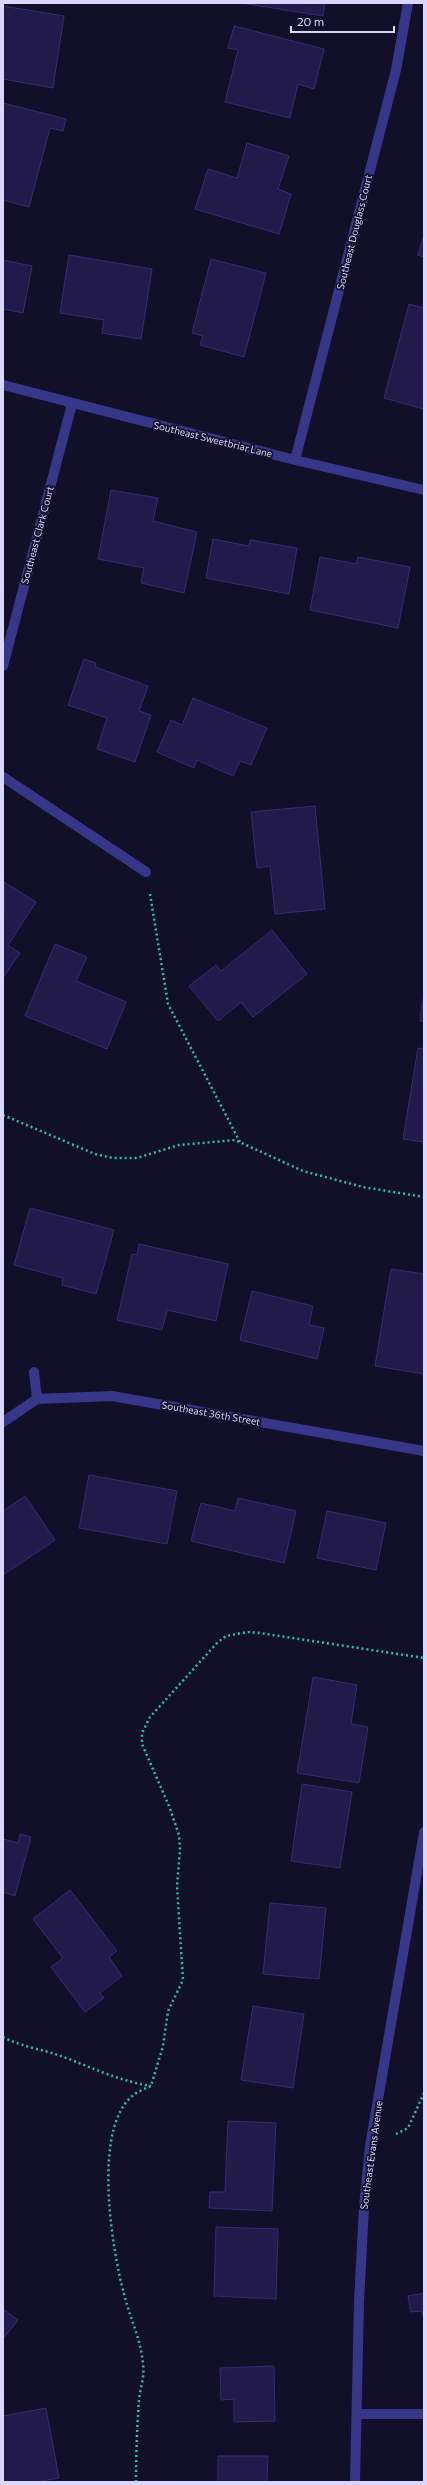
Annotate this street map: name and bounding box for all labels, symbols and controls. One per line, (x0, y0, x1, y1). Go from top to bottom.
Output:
scale bar (291, 8, 394, 34)
text: 20 m (297, 14, 324, 28)
street label: Southeast Douglass Court (334, 173, 374, 291)
street label: Southeast Sweetbriar Lane (152, 418, 274, 460)
street label: Southeast Clark Court (18, 485, 56, 585)
street label: Southeast 36th Street (161, 1398, 261, 1428)
street label: Southeast Evans Avenue (357, 2100, 385, 2210)

